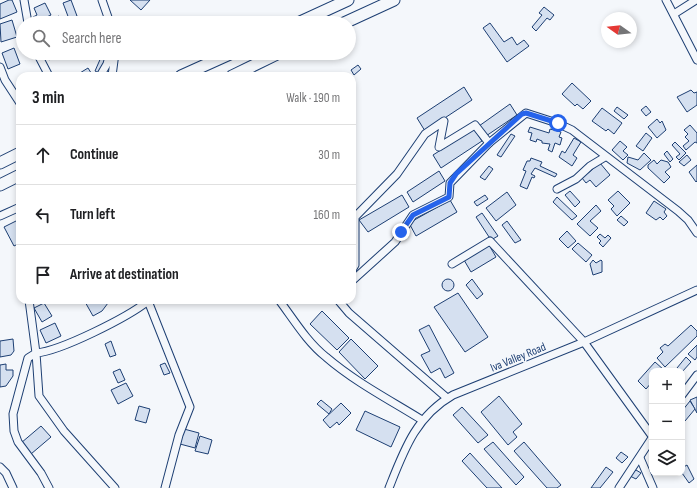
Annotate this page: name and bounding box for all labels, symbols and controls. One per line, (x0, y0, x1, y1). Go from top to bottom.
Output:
north arrow (601, 12, 637, 48)
search box (16, 16, 356, 60)
icon: search (30, 27, 52, 49)
text: Search here (62, 29, 122, 48)
text: 3 min (32, 88, 65, 108)
text: Walk · 190 m (286, 90, 340, 106)
route start (549, 114, 567, 132)
icon: ahead (32, 144, 54, 166)
text: Continue (70, 145, 119, 164)
text: 30 m (318, 147, 340, 163)
icon: left (32, 204, 54, 226)
text: Turn left (70, 205, 115, 224)
text: 160 m (314, 207, 340, 223)
route end (392, 223, 410, 241)
icon: arrive (32, 264, 54, 286)
text: Arrive at destination (70, 265, 179, 284)
street label: Iva Valley Road (488, 339, 548, 375)
map controls (649, 368, 685, 476)
button: + (649, 368, 685, 404)
button: − (649, 404, 685, 440)
button: layers (649, 440, 685, 476)

